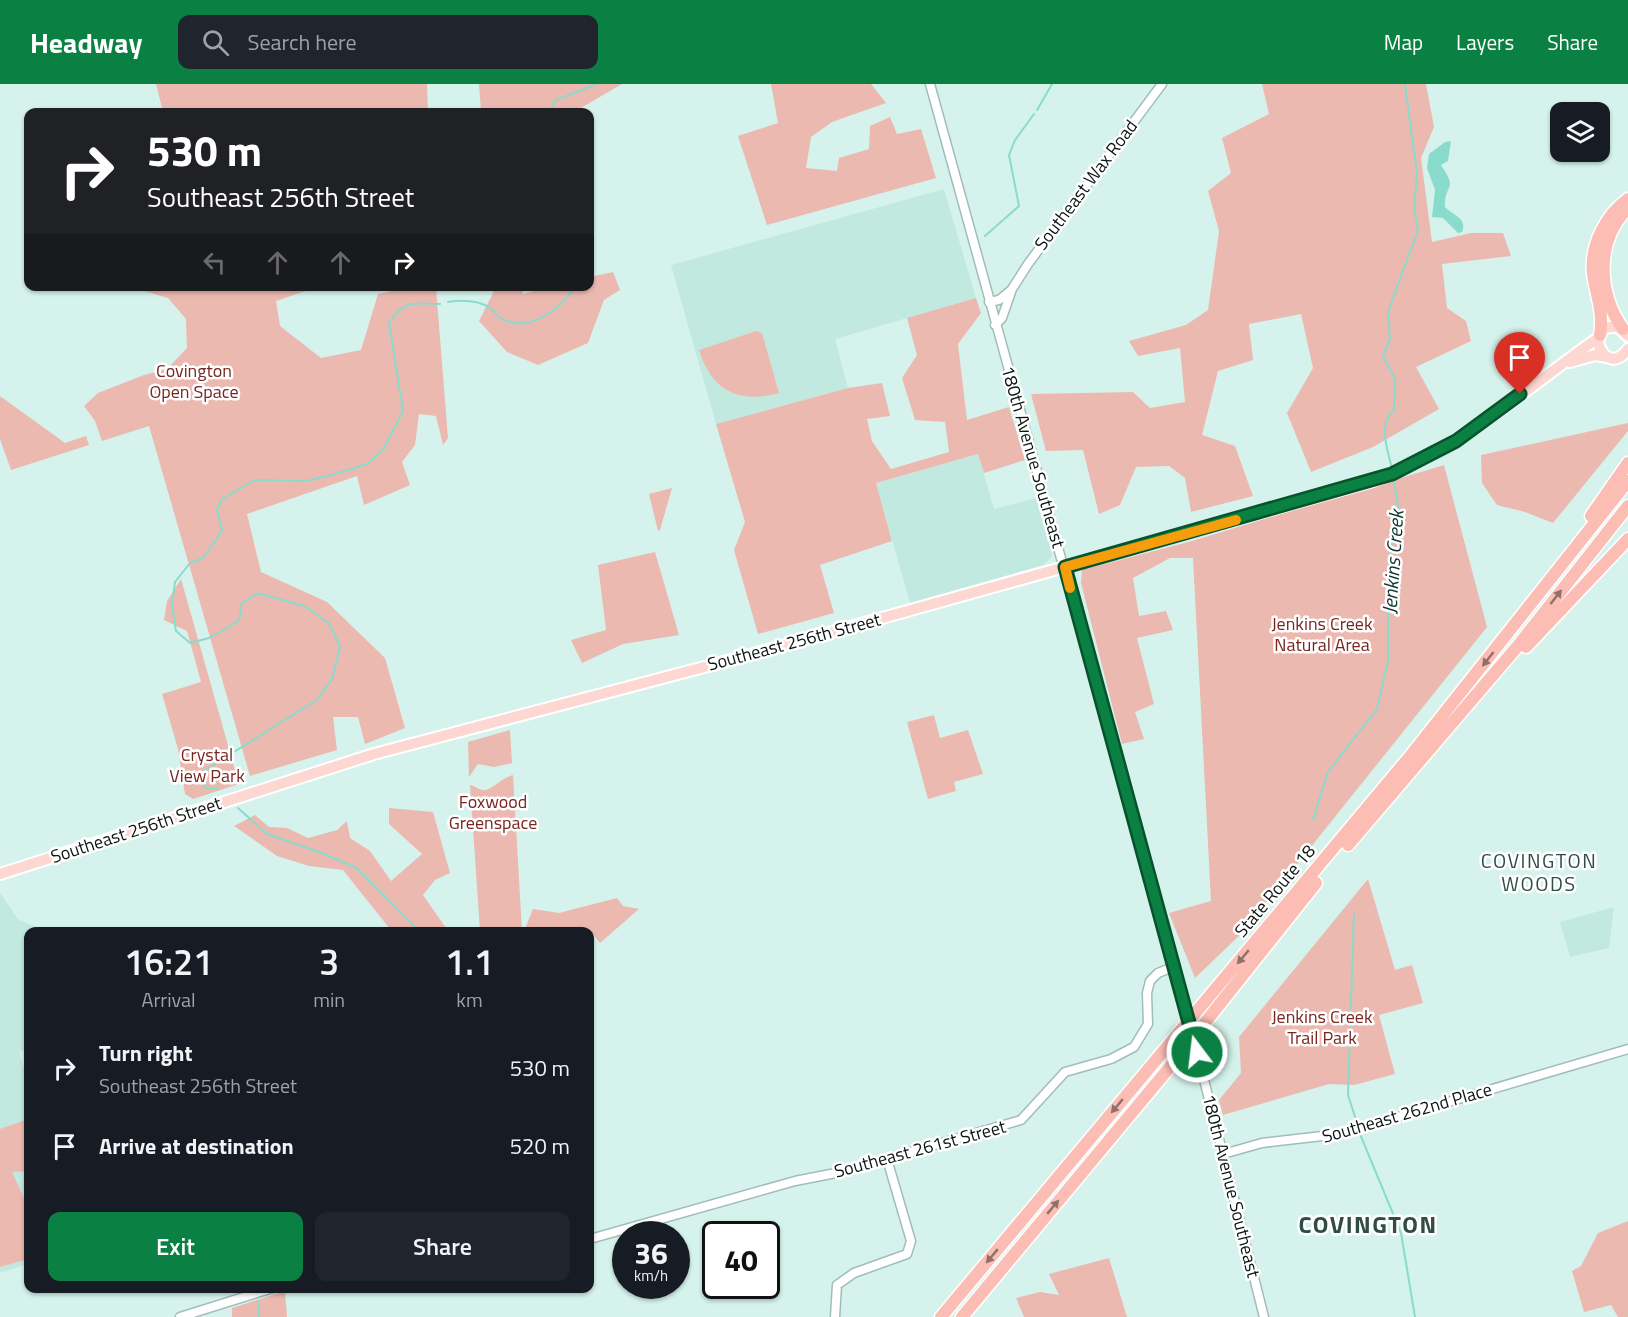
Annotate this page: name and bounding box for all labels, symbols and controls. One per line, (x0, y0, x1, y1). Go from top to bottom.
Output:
search box (178, 15, 598, 69)
text: Headway (30, 21, 142, 64)
text: Search here (247, 25, 357, 59)
icon: search (199, 26, 232, 59)
text: Map (1384, 26, 1423, 58)
text: Layers (1456, 26, 1514, 58)
text: Share (1547, 26, 1598, 58)
map controls (1550, 102, 1610, 162)
button: layers (1550, 102, 1610, 162)
street label: Southeast Wax Road (1027, 114, 1144, 256)
text: 530 m (147, 118, 262, 182)
icon: right (48, 132, 126, 210)
text: Southeast 256th Street (147, 176, 414, 217)
icon: left (198, 246, 231, 279)
icon: ahead (261, 246, 294, 279)
icon: ahead (324, 246, 357, 279)
icon: right (387, 246, 420, 279)
pin (1494, 332, 1545, 394)
icon: arrive (1503, 341, 1536, 374)
park label: Covington Open Space (149, 357, 239, 405)
street label: 180th Avenue Southeast (995, 363, 1073, 552)
water label: Jenkins Creek (1373, 507, 1412, 615)
one-way arrow (1550, 589, 1563, 605)
street label: Southeast 256th Street (704, 605, 884, 678)
park label: Jenkins Creek Natural Area (1272, 610, 1373, 658)
one-way arrow (1482, 651, 1494, 666)
park label: Crystal View Park (169, 741, 245, 789)
park label: Foxwood Greenspace (449, 788, 537, 836)
street label: Southeast 256th Street (47, 789, 225, 870)
street label: State Route 18 (1228, 838, 1322, 943)
district label: COVINGTON WOODS (1481, 845, 1597, 899)
text: 16:21 (124, 934, 213, 989)
text: 3 (319, 934, 339, 989)
text: 1.1 (445, 934, 494, 989)
one-way arrow (1236, 949, 1249, 965)
text: Arrival (141, 984, 196, 1015)
text: min (313, 984, 345, 1015)
text: km (456, 984, 483, 1015)
park label: Jenkins Creek Trail Park (1272, 1003, 1373, 1051)
position arrow (1165, 1020, 1229, 1084)
text: Turn right (99, 1036, 193, 1070)
text: 530 m (510, 1051, 570, 1085)
icon: right (48, 1052, 81, 1085)
text: Southeast 256th Street (99, 1070, 297, 1101)
street label: Southeast 262nd Place (1319, 1075, 1495, 1150)
street label: 180th Avenue Southeast (1196, 1091, 1267, 1281)
one-way arrow (1110, 1098, 1123, 1114)
street label: Southeast 261st Street (831, 1112, 1009, 1184)
text: Arrive at destination (99, 1129, 294, 1163)
text: 520 m (510, 1129, 570, 1163)
icon: arrive (48, 1130, 81, 1163)
one-way arrow (1046, 1200, 1059, 1215)
district label: COVINGTON (1298, 1206, 1438, 1242)
button: Exit (48, 1212, 303, 1281)
button: Share (315, 1212, 570, 1281)
speed limit sign: 40 (702, 1221, 780, 1299)
text: 36 (634, 1230, 668, 1276)
one-way arrow (985, 1248, 998, 1264)
text: km/h (634, 1264, 668, 1287)

